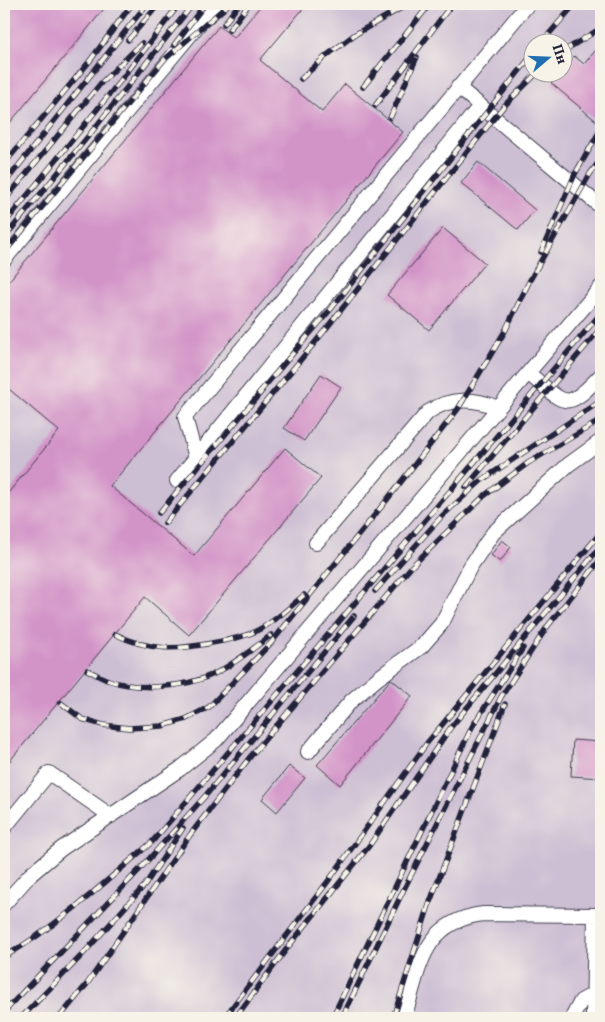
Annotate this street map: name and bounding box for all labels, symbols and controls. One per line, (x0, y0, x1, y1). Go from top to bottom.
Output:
north arrow (522, 32, 572, 82)
text: Пн (547, 42, 571, 67)

